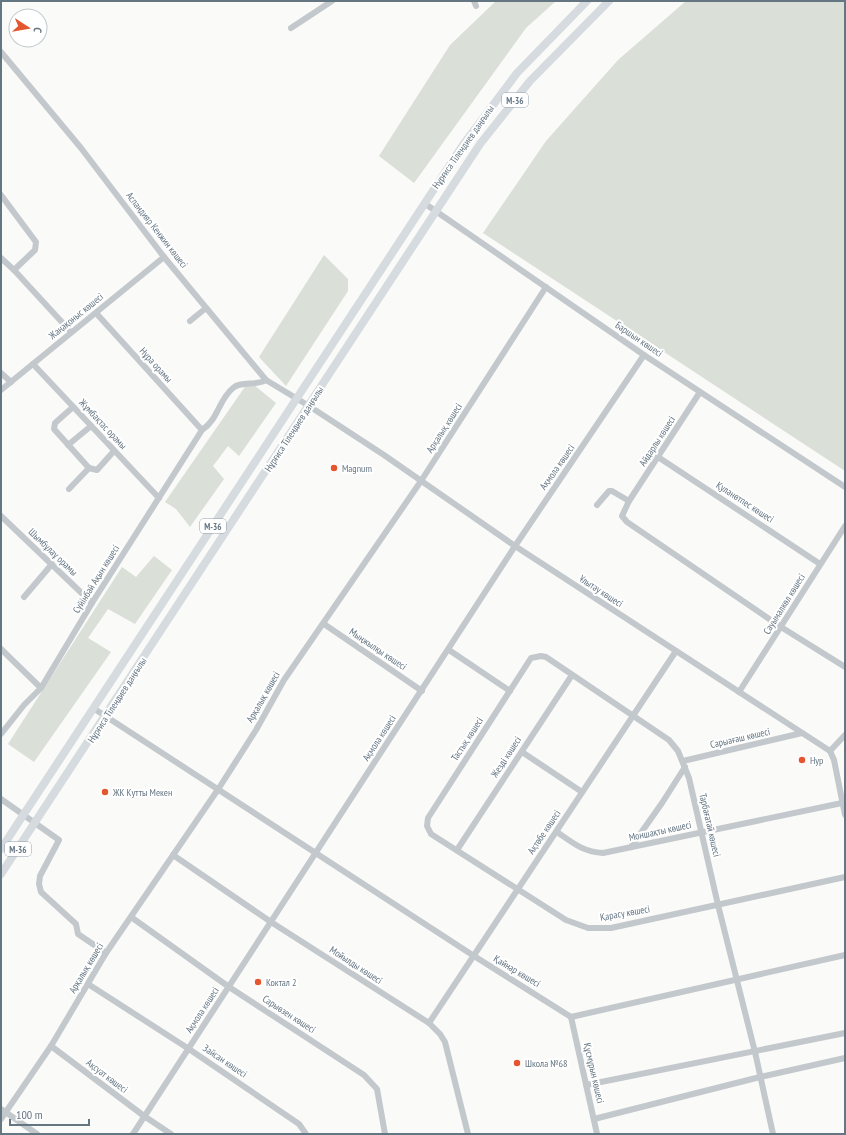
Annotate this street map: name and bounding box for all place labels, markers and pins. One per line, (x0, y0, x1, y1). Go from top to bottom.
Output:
place label: Magnum (342, 462, 372, 475)
marker: Magnum (329, 463, 339, 473)
place label: Нур (810, 754, 823, 767)
marker: Нур (797, 755, 807, 765)
place label: ЖК Кутты Мекен (112, 786, 172, 799)
marker: ЖК Кутты Мекен (100, 787, 110, 797)
place label: Коктал 2 (266, 976, 297, 989)
marker: Коктал 2 (253, 977, 263, 987)
place label: Школа №68 (525, 1057, 568, 1070)
marker: Школа №68 (512, 1058, 522, 1068)

